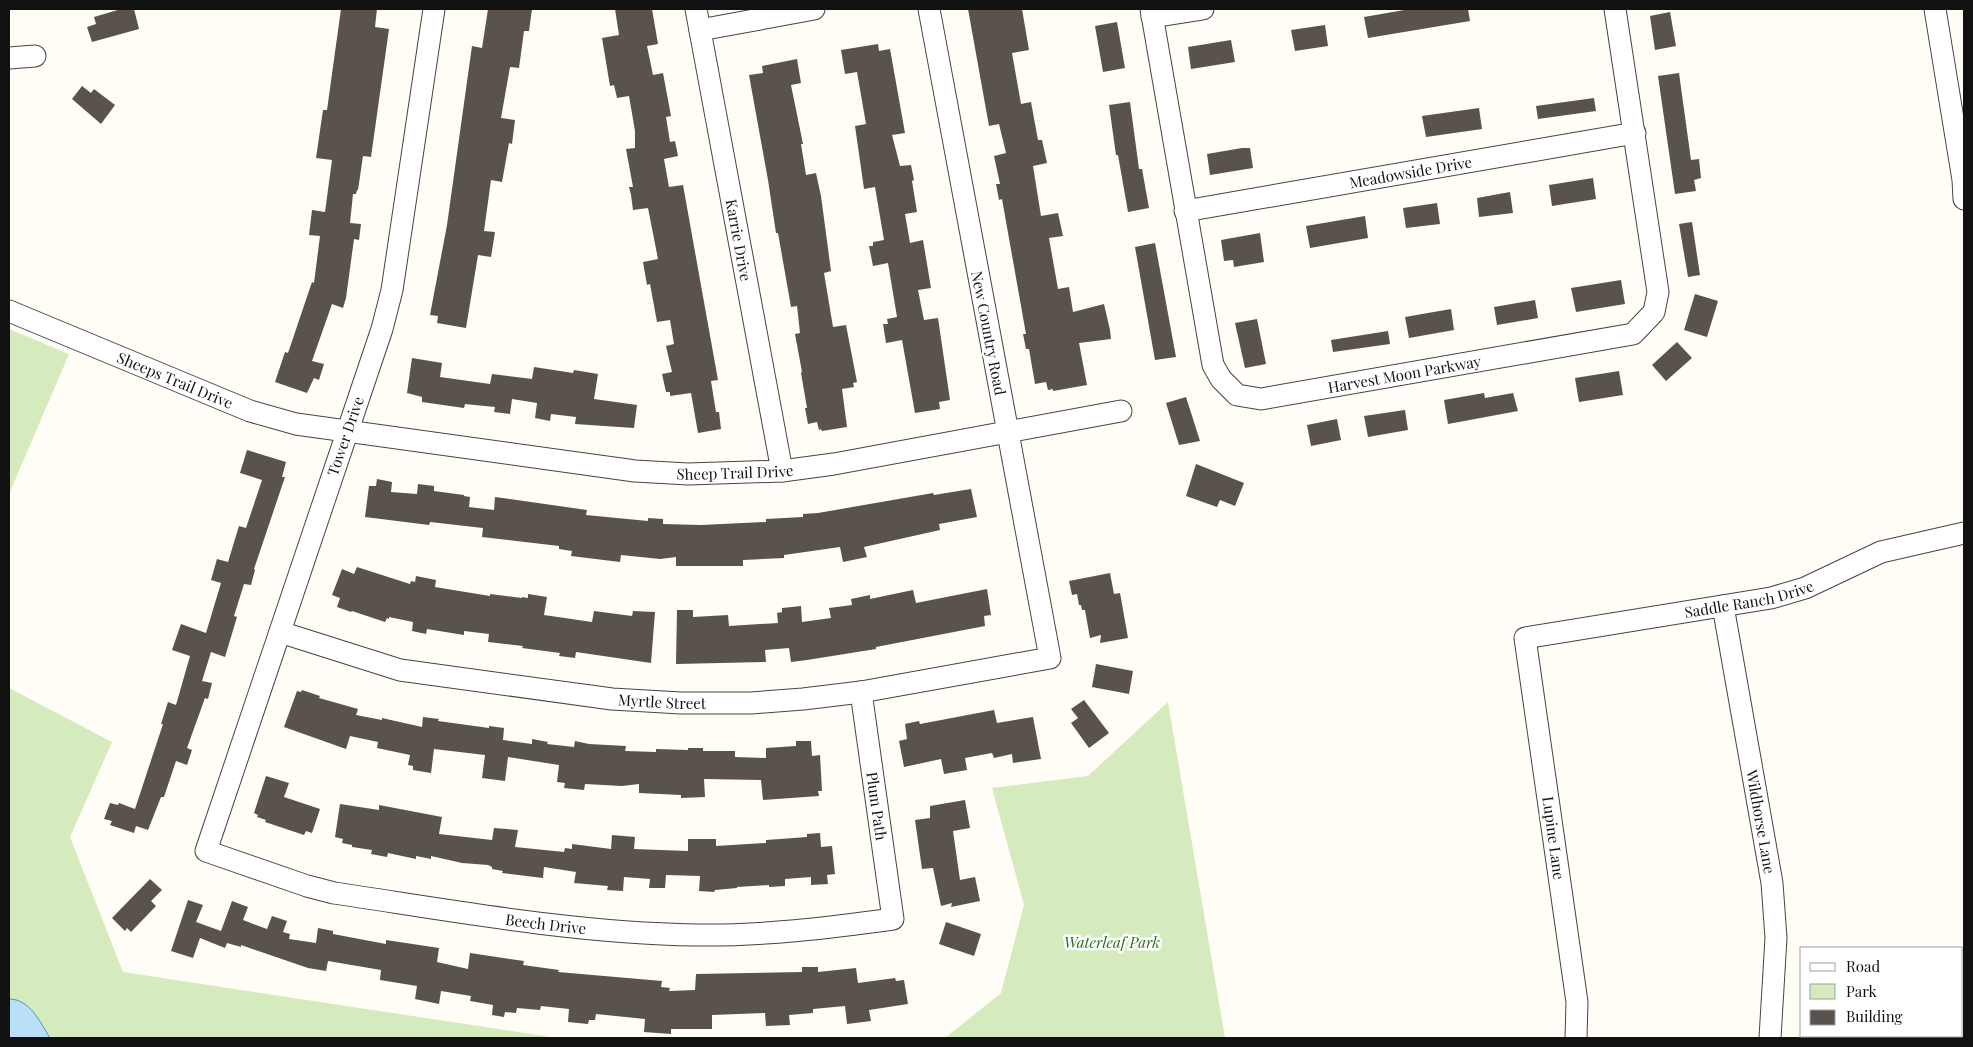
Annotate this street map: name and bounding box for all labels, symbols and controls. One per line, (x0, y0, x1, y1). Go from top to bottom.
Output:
street label: Meadowside Drive (1348, 151, 1473, 192)
street label: Karrie Drive (722, 197, 756, 283)
street label: New Country Road (967, 269, 1011, 397)
street label: Sheeps Trail Drive (114, 347, 236, 413)
street label: Harvest Moon Parkway (1326, 351, 1483, 397)
street label: Tower Drive (322, 394, 368, 478)
street label: Sheep Trail Drive (676, 460, 795, 484)
street label: Saddle Ranch Drive (1683, 575, 1817, 622)
street label: Myrtle Street (617, 689, 707, 713)
street label: Wildhorse Lane (1742, 767, 1780, 875)
street label: Plum Path (862, 770, 892, 842)
street label: Lupine Lane (1538, 795, 1570, 881)
street label: Beech Drive (504, 909, 587, 938)
park label: Waterleaf Park (1064, 932, 1160, 952)
legend (1800, 947, 1963, 1037)
text: Road (1846, 956, 1880, 976)
text: Park (1846, 981, 1878, 1001)
text: Building (1846, 1006, 1903, 1026)

